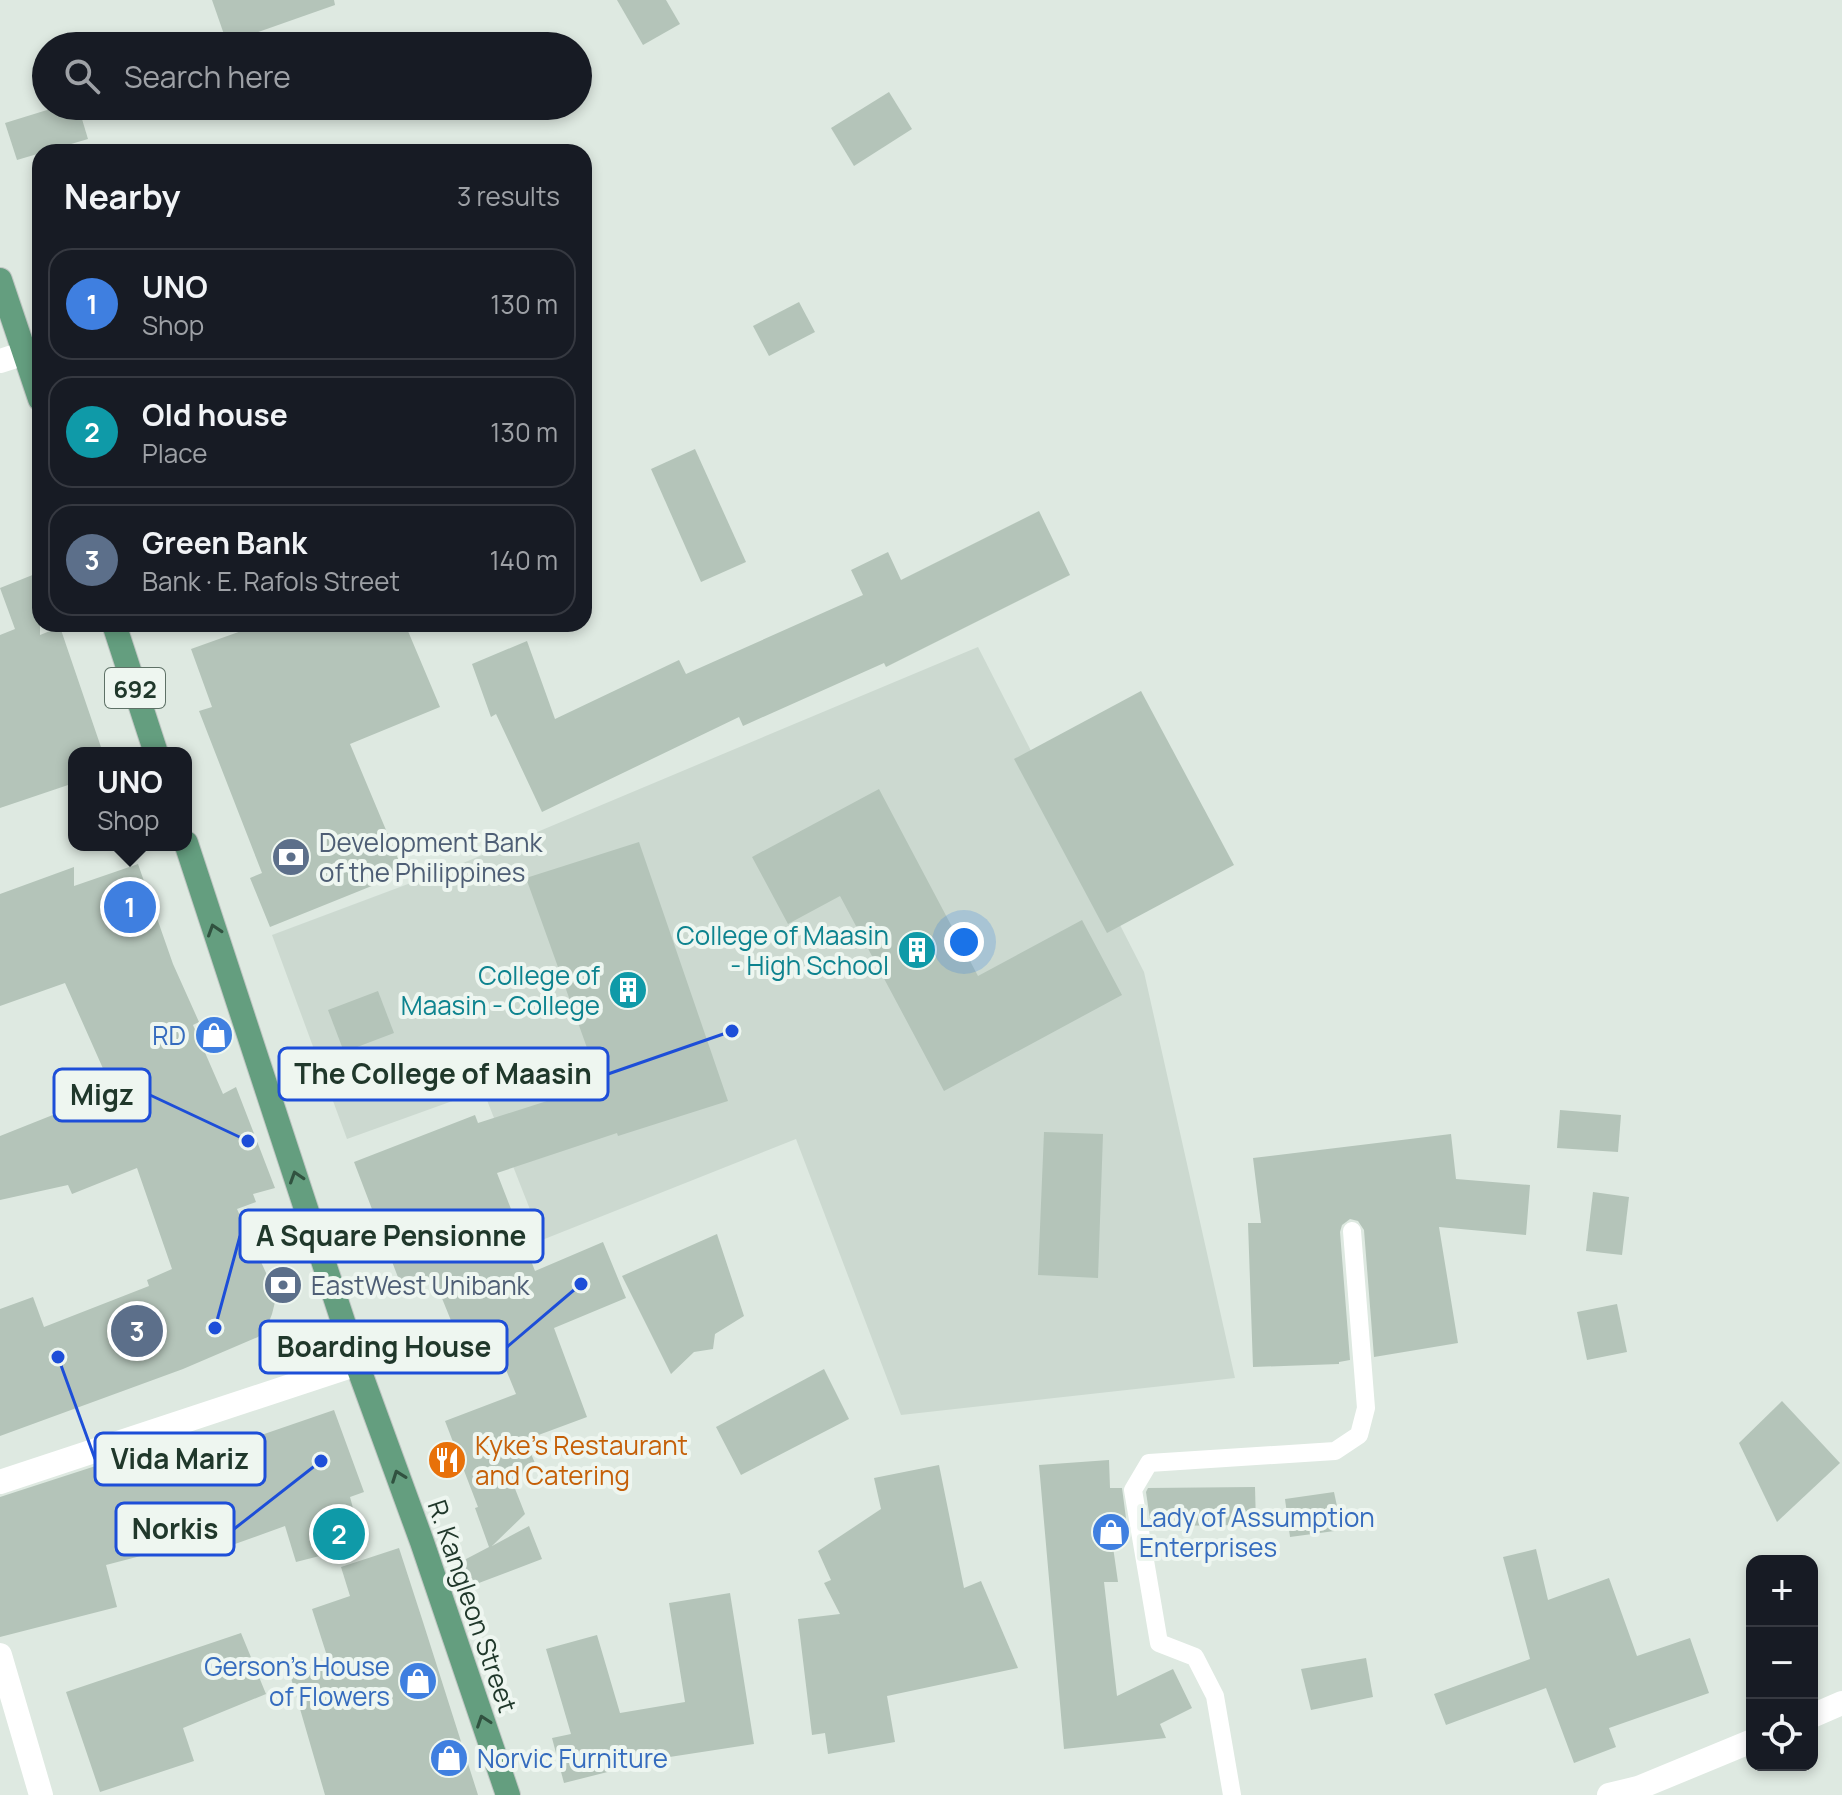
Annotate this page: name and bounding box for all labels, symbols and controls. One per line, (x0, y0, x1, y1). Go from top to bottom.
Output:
search box (32, 32, 592, 120)
icon: search (60, 54, 104, 98)
text: Search here (124, 56, 291, 97)
text: Nearby (64, 173, 180, 219)
text: 3 results (457, 178, 560, 214)
text: UNO (142, 266, 208, 307)
text: 1 (86, 286, 98, 322)
text: 130 m (490, 286, 558, 322)
text: Shop (142, 307, 204, 343)
text: Old house (142, 394, 288, 435)
text: 2 (84, 414, 100, 450)
text: 130 m (490, 414, 558, 450)
text: Place (142, 435, 207, 471)
text: Green Bank (142, 522, 307, 563)
text: 3 (84, 542, 100, 578)
text: 140 m (489, 542, 558, 578)
text: Bank · E. Rafols Street (142, 563, 400, 599)
road number: 692 (105, 668, 165, 708)
popup (68, 747, 192, 851)
text: UNO (97, 761, 163, 802)
text: Shop (97, 802, 159, 838)
place label: Development Bank of the Philippines (319, 824, 544, 890)
bank icon: Development Bank of the Philippines (270, 836, 312, 878)
pin: 1 (104, 877, 156, 937)
place label: College of Maasin - High School (676, 917, 889, 983)
your location (944, 922, 984, 962)
one-way arrow (208, 923, 224, 937)
building icon: College of Maasin - High School (896, 929, 938, 971)
place label: College of Maasin - College (401, 957, 600, 1023)
building icon: College of Maasin - College (607, 969, 649, 1011)
shop icon: RD (193, 1014, 235, 1056)
place label: RD (152, 1017, 186, 1053)
callout: The College of Maasin (279, 1048, 608, 1100)
text: The College of Maasin (294, 1054, 592, 1092)
callout: Migz (54, 1069, 150, 1121)
text: Migz (70, 1075, 134, 1113)
one-way arrow (289, 1170, 305, 1184)
callout: A Square Pensionne (240, 1210, 543, 1262)
text: A Square Pensionne (256, 1216, 526, 1254)
bank icon: EastWest Unibank (262, 1264, 304, 1306)
place label: EastWest Unibank (311, 1267, 531, 1303)
pin: 3 (111, 1301, 163, 1361)
callout: Boarding House (260, 1321, 507, 1373)
text: Boarding House (277, 1327, 491, 1365)
place label: Kyke's Restaurant and Catering (475, 1427, 688, 1493)
callout: Vida Mariz (95, 1433, 265, 1485)
text: Vida Mariz (111, 1439, 249, 1477)
restaurant icon: Kyke's Restaurant and Catering (426, 1439, 468, 1481)
one-way arrow (391, 1469, 407, 1483)
street label: R. Kangleon Street (420, 1495, 526, 1717)
place label: Lady of Assumption Enterprises (1139, 1499, 1375, 1565)
callout: Norkis (116, 1503, 234, 1555)
pin: 2 (313, 1504, 365, 1564)
text: Norkis (132, 1509, 218, 1547)
shop icon: Lady of Assumption Enterprises (1090, 1511, 1132, 1553)
map controls (1746, 1555, 1818, 1771)
button: + (1746, 1555, 1818, 1627)
button: − (1746, 1627, 1818, 1699)
place label: Gerson's House of Flowers (204, 1648, 390, 1714)
shop icon: Gerson's House of Flowers (397, 1660, 439, 1702)
button: locate (1746, 1699, 1818, 1771)
one-way arrow (476, 1715, 492, 1729)
shop icon: Norvic Furniture (428, 1737, 470, 1779)
place label: Norvic Furniture (477, 1740, 668, 1776)

